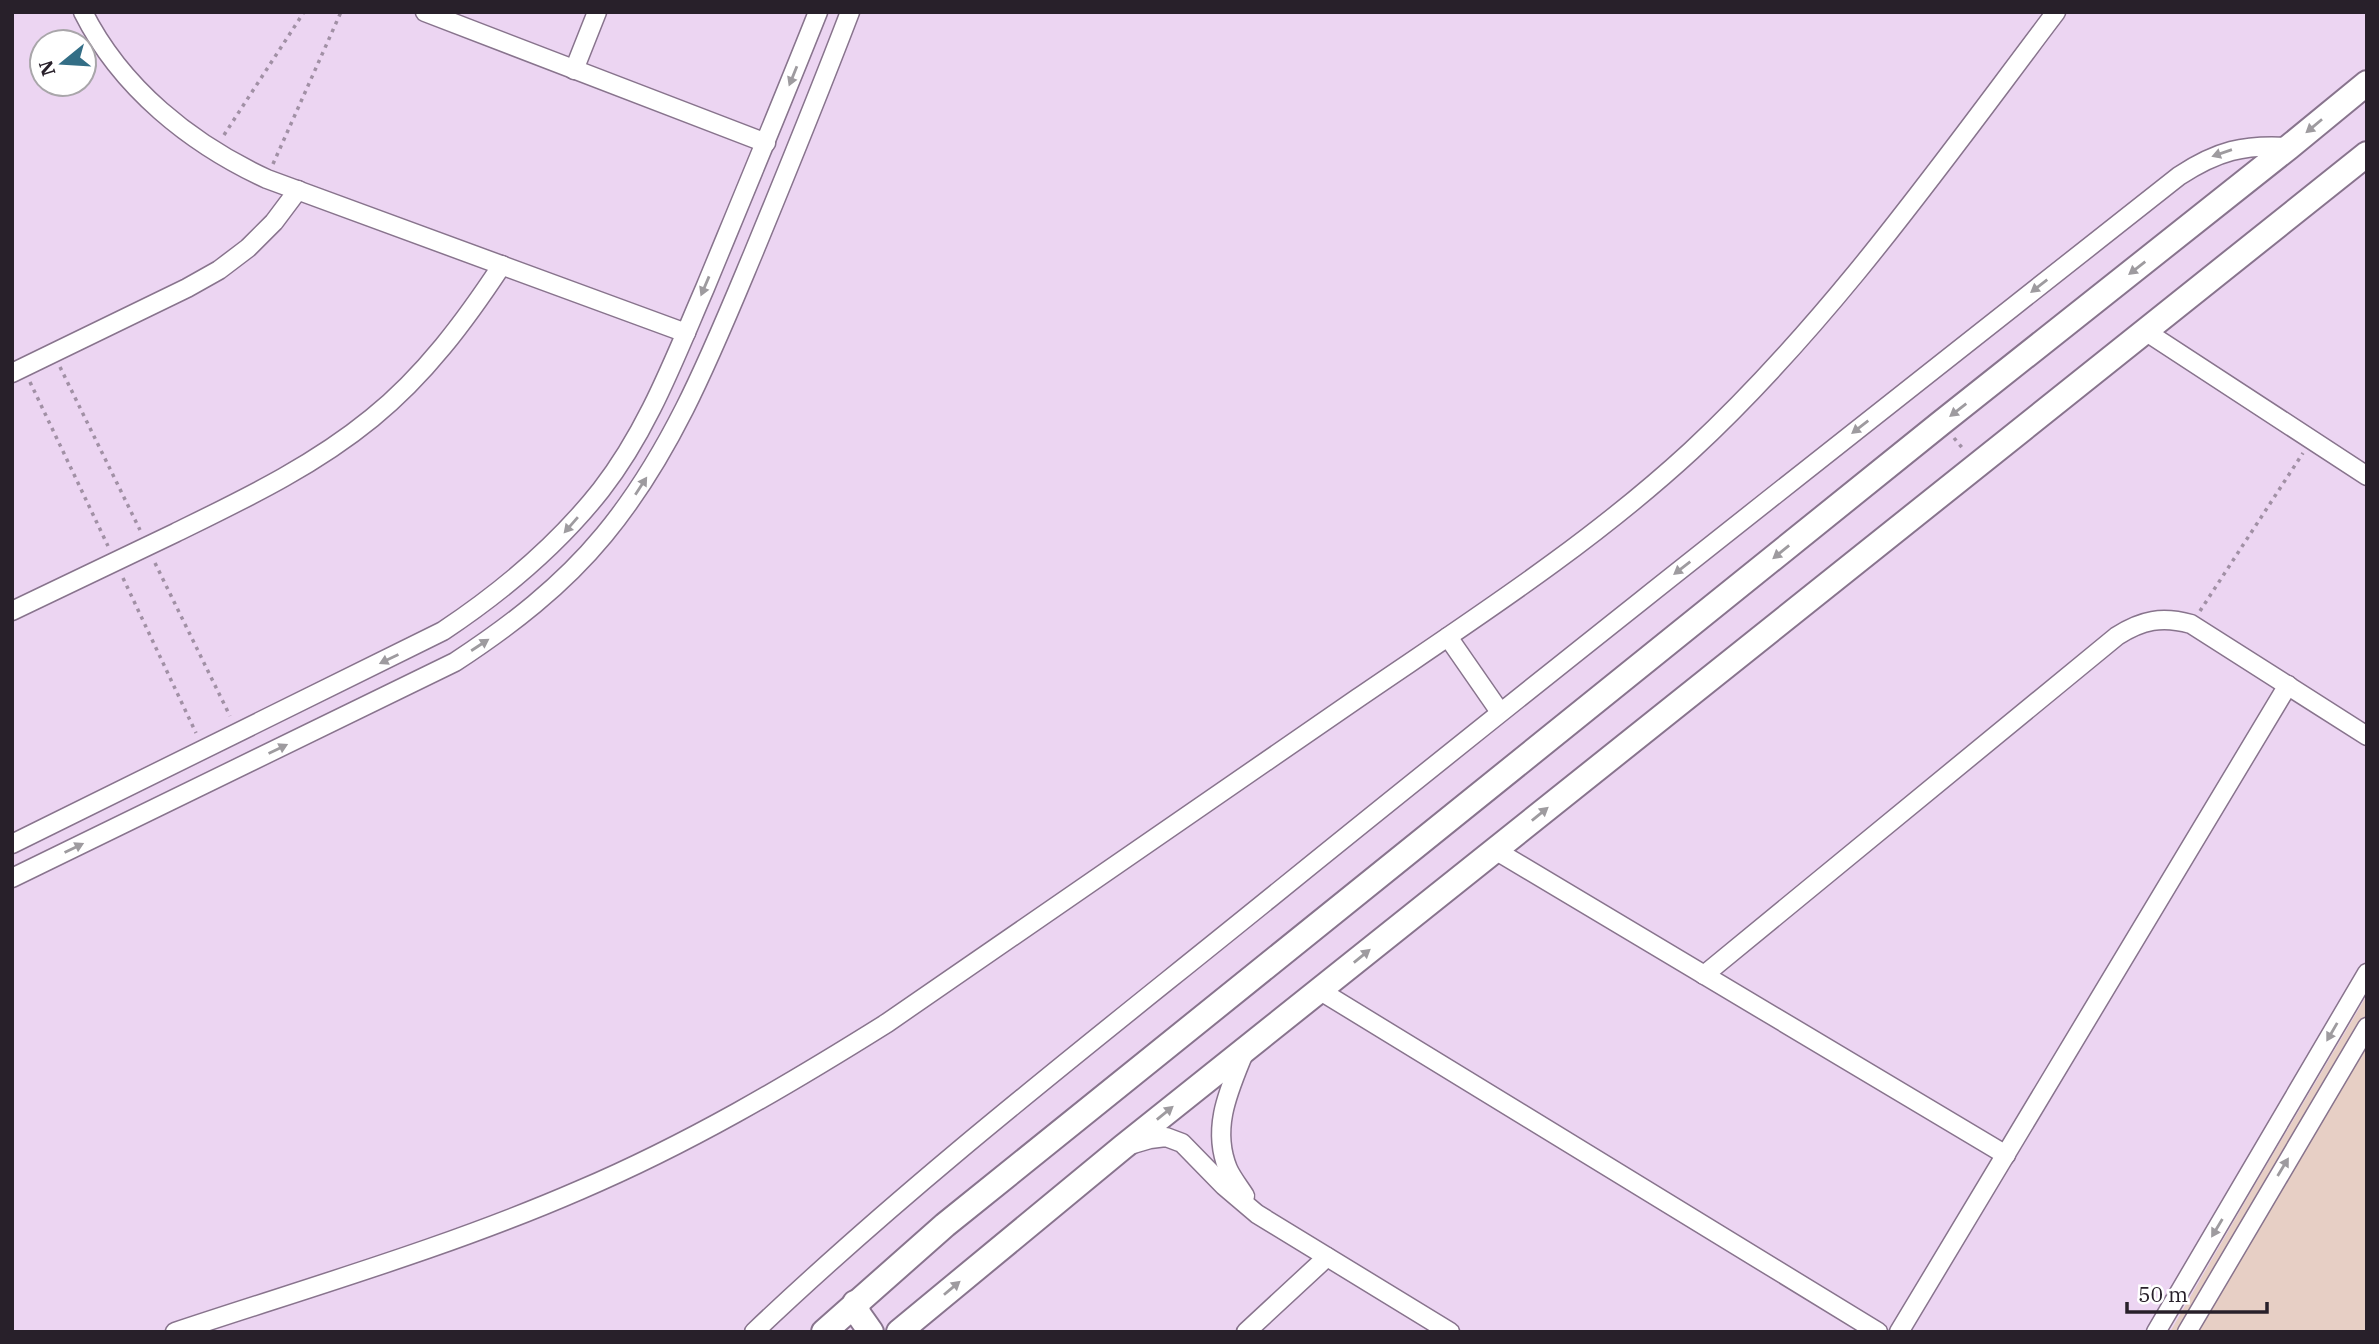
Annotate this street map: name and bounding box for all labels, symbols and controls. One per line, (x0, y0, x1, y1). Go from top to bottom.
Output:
north arrow (28, 28, 98, 98)
text: N (33, 57, 61, 79)
one-way arrow (787, 65, 798, 86)
one-way arrow (2306, 119, 2324, 134)
one-way arrow (2211, 148, 2232, 159)
one-way arrow (2128, 261, 2146, 276)
one-way arrow (700, 276, 711, 297)
one-way arrow (2030, 279, 2048, 294)
one-way arrow (1950, 402, 1968, 417)
one-way arrow (1851, 420, 1869, 434)
one-way arrow (634, 476, 647, 495)
one-way arrow (564, 517, 579, 534)
one-way arrow (1772, 545, 1790, 559)
one-way arrow (1673, 561, 1691, 576)
one-way arrow (471, 639, 490, 652)
one-way arrow (379, 654, 399, 665)
one-way arrow (268, 743, 288, 755)
one-way arrow (1532, 807, 1549, 822)
one-way arrow (64, 843, 84, 854)
one-way arrow (1354, 949, 1371, 964)
one-way arrow (2326, 1022, 2338, 1041)
one-way arrow (1157, 1106, 1174, 1121)
one-way arrow (2277, 1157, 2290, 1176)
one-way arrow (2211, 1218, 2223, 1237)
scale bar (2127, 1270, 2267, 1314)
text: 50 m (2138, 1280, 2188, 1308)
one-way arrow (942, 1281, 960, 1296)

